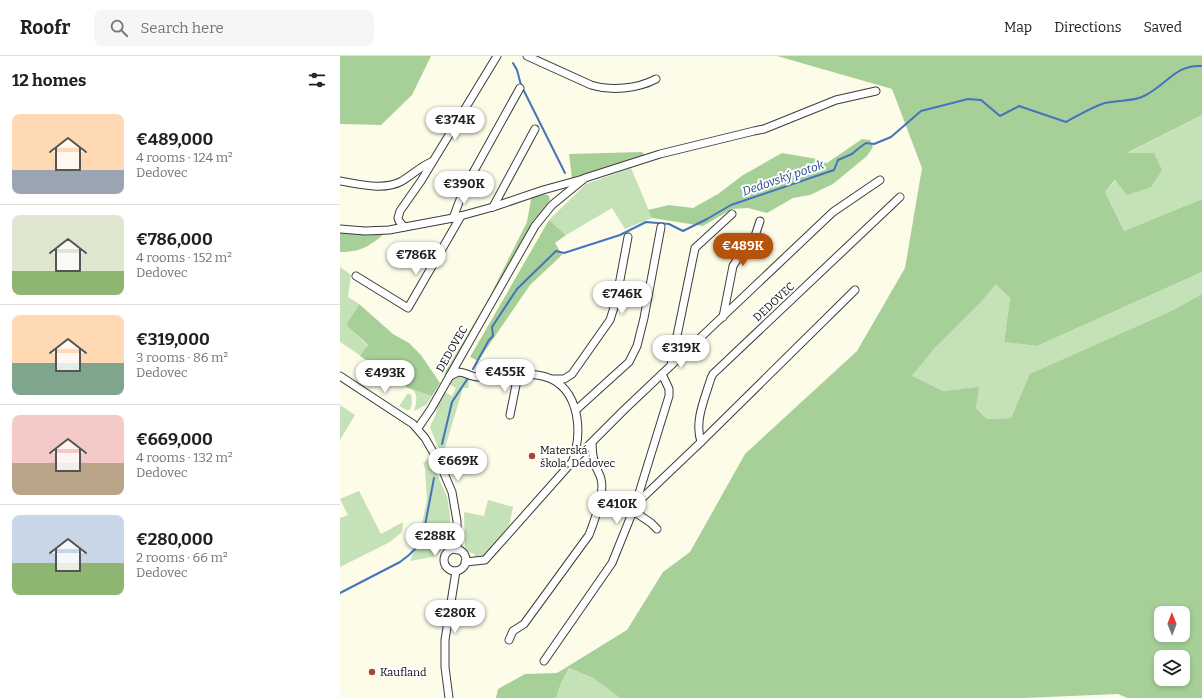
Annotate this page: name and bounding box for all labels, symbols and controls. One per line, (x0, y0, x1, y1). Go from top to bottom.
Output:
search box (94, 10, 374, 46)
text: Roofr (20, 16, 70, 39)
icon: search (108, 17, 130, 39)
text: Search here (140, 19, 224, 37)
text: Map (1004, 19, 1032, 36)
text: Directions (1054, 19, 1122, 36)
text: Saved (1144, 19, 1182, 36)
icon: filters (306, 69, 328, 91)
text: 12 homes (12, 70, 86, 91)
pin: €374K (427, 107, 483, 141)
text: €374K (435, 112, 475, 127)
text: €489,000 (136, 129, 213, 150)
icon: home (44, 130, 92, 178)
text: 4 rooms · 124 m² (136, 150, 233, 165)
water label: Dedovský potok (740, 157, 826, 199)
text: Dedovec (136, 165, 188, 180)
pin: €390K (436, 171, 492, 205)
text: €390K (443, 176, 485, 191)
text: €786,000 (136, 229, 213, 250)
icon: home (44, 231, 92, 279)
pin: €489K (715, 233, 771, 267)
text: €489K (722, 238, 764, 253)
pin: €786K (388, 242, 444, 276)
text: €786K (396, 247, 436, 262)
text: 4 rooms · 152 m² (136, 250, 232, 265)
text: Dedovec (136, 265, 188, 280)
street label: DEDOVEC (751, 280, 797, 324)
pin: €746K (594, 281, 650, 315)
text: €746K (602, 286, 642, 301)
street label: DEDOVEC (434, 324, 470, 374)
text: €319,000 (136, 329, 210, 350)
icon: home (44, 331, 92, 379)
pin: €319K (653, 335, 709, 369)
text: €319K (661, 340, 701, 355)
text: 3 rooms · 86 m² (136, 350, 228, 365)
pin: €455K (477, 359, 533, 393)
pin: €493K (357, 360, 413, 394)
text: €455K (485, 364, 525, 379)
text: Dedovec (136, 365, 188, 380)
text: €493K (365, 365, 405, 380)
text: €669,000 (136, 429, 213, 450)
icon: home (44, 431, 92, 479)
place label: Materská škola, Dedovec (540, 444, 615, 470)
pin: €669K (430, 448, 486, 482)
text: 4 rooms · 132 m² (136, 450, 233, 465)
marker: Materská škola, Dedovec (527, 451, 537, 461)
text: €669K (437, 453, 479, 468)
text: Dedovec (136, 465, 188, 480)
pin: €410K (589, 491, 645, 525)
text: €410K (597, 496, 637, 511)
pin: €288K (407, 523, 463, 557)
text: €288K (415, 528, 456, 543)
text: €280,000 (136, 529, 213, 550)
icon: home (44, 531, 92, 579)
text: 2 rooms · 66 m² (136, 550, 228, 565)
text: Dedovec (136, 565, 188, 580)
pin: €280K (427, 600, 483, 634)
text: €280K (434, 605, 476, 620)
north arrow (1154, 606, 1190, 642)
map controls (1154, 606, 1190, 686)
button: layers (1154, 650, 1190, 686)
place label: Kaufland (380, 666, 427, 679)
marker: Kaufland (367, 667, 377, 677)

